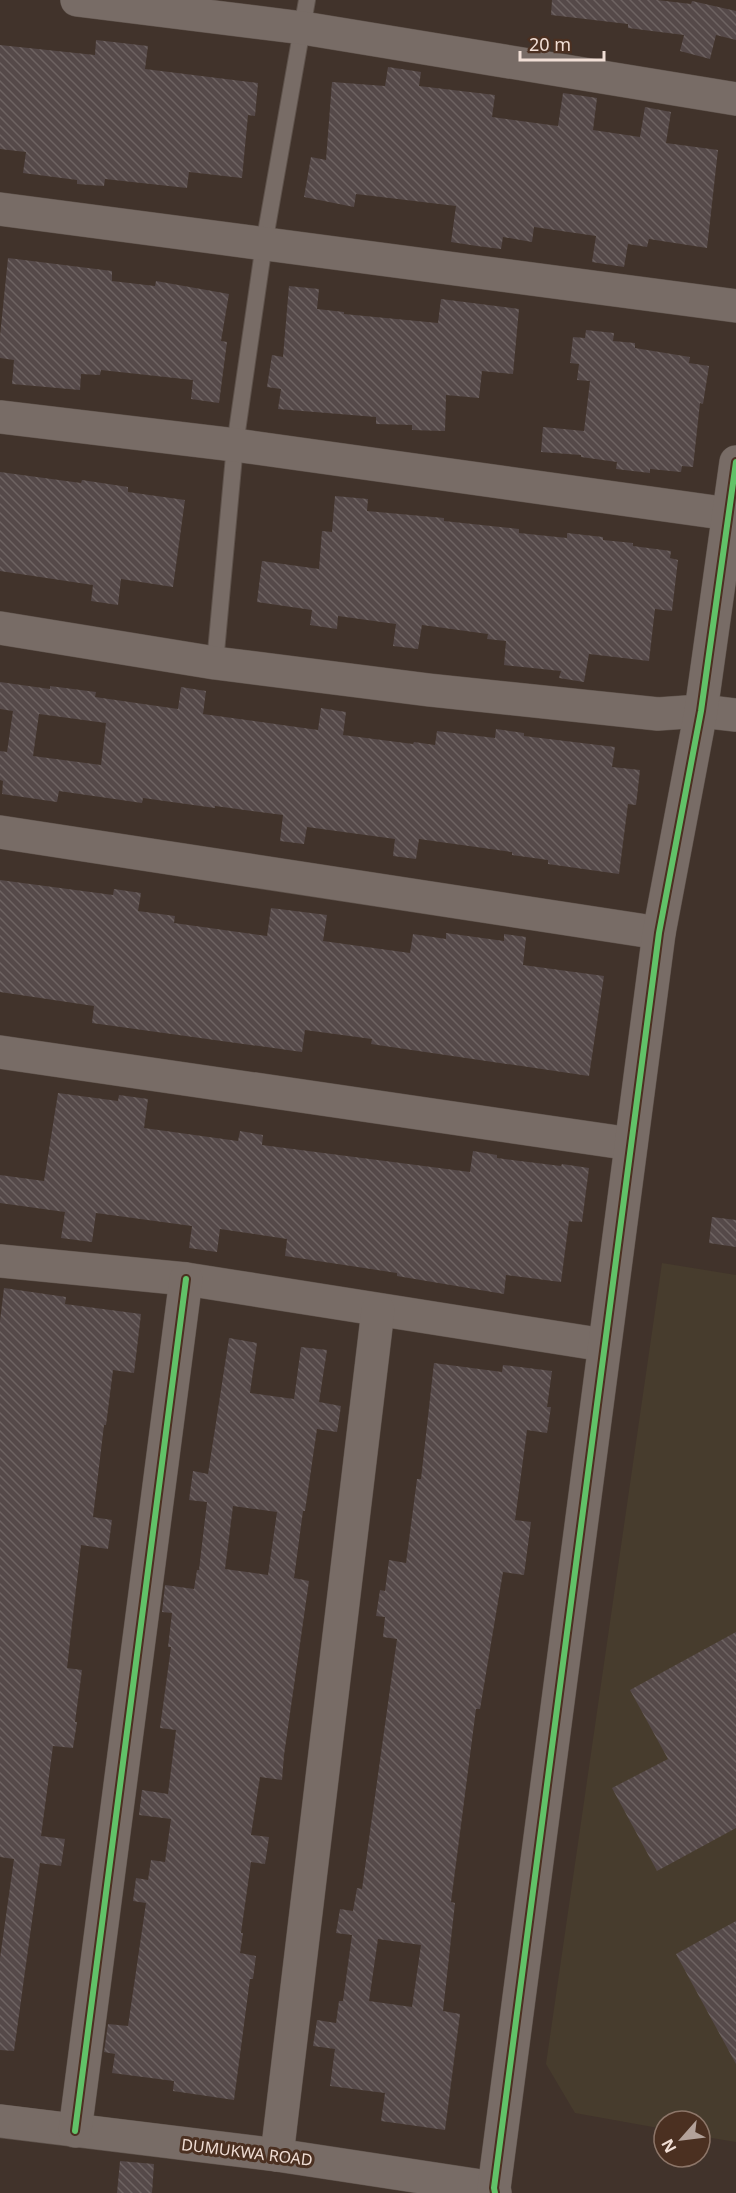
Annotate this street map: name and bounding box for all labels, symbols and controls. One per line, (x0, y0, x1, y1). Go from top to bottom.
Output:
scale bar (520, 24, 604, 62)
text: 20 m (529, 32, 571, 56)
north arrow (652, 2109, 712, 2169)
street label: DUMUKWA ROAD (180, 2133, 314, 2171)
text: N (656, 2135, 682, 2157)

